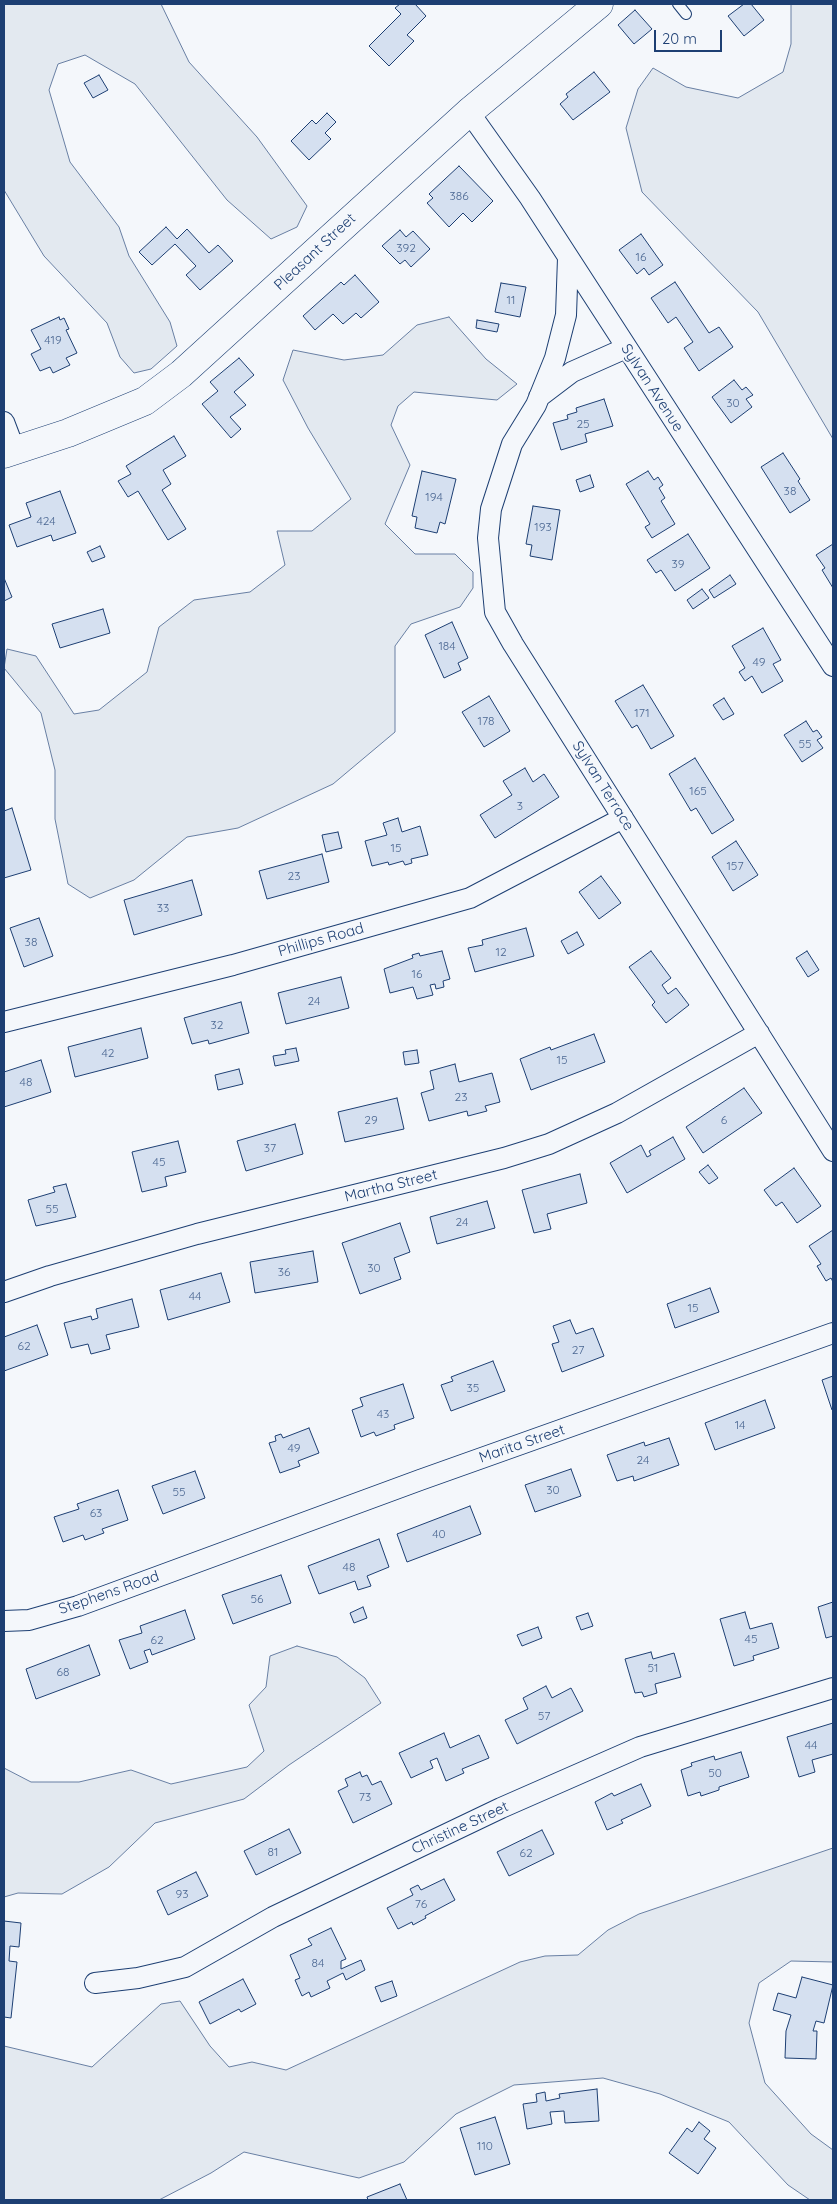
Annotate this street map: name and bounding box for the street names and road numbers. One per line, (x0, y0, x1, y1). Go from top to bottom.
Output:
street label: Pleasant Street (270, 210, 360, 294)
street label: Sylvan Avenue (617, 341, 687, 435)
street label: Sylvan Terrace (568, 738, 638, 834)
street label: Phillips Road (276, 919, 366, 961)
street label: Martha Street (343, 1166, 439, 1206)
street label: Marita Street (477, 1421, 567, 1467)
street label: Stephens Road (56, 1567, 162, 1619)
street label: Christine Street (409, 1798, 511, 1858)

